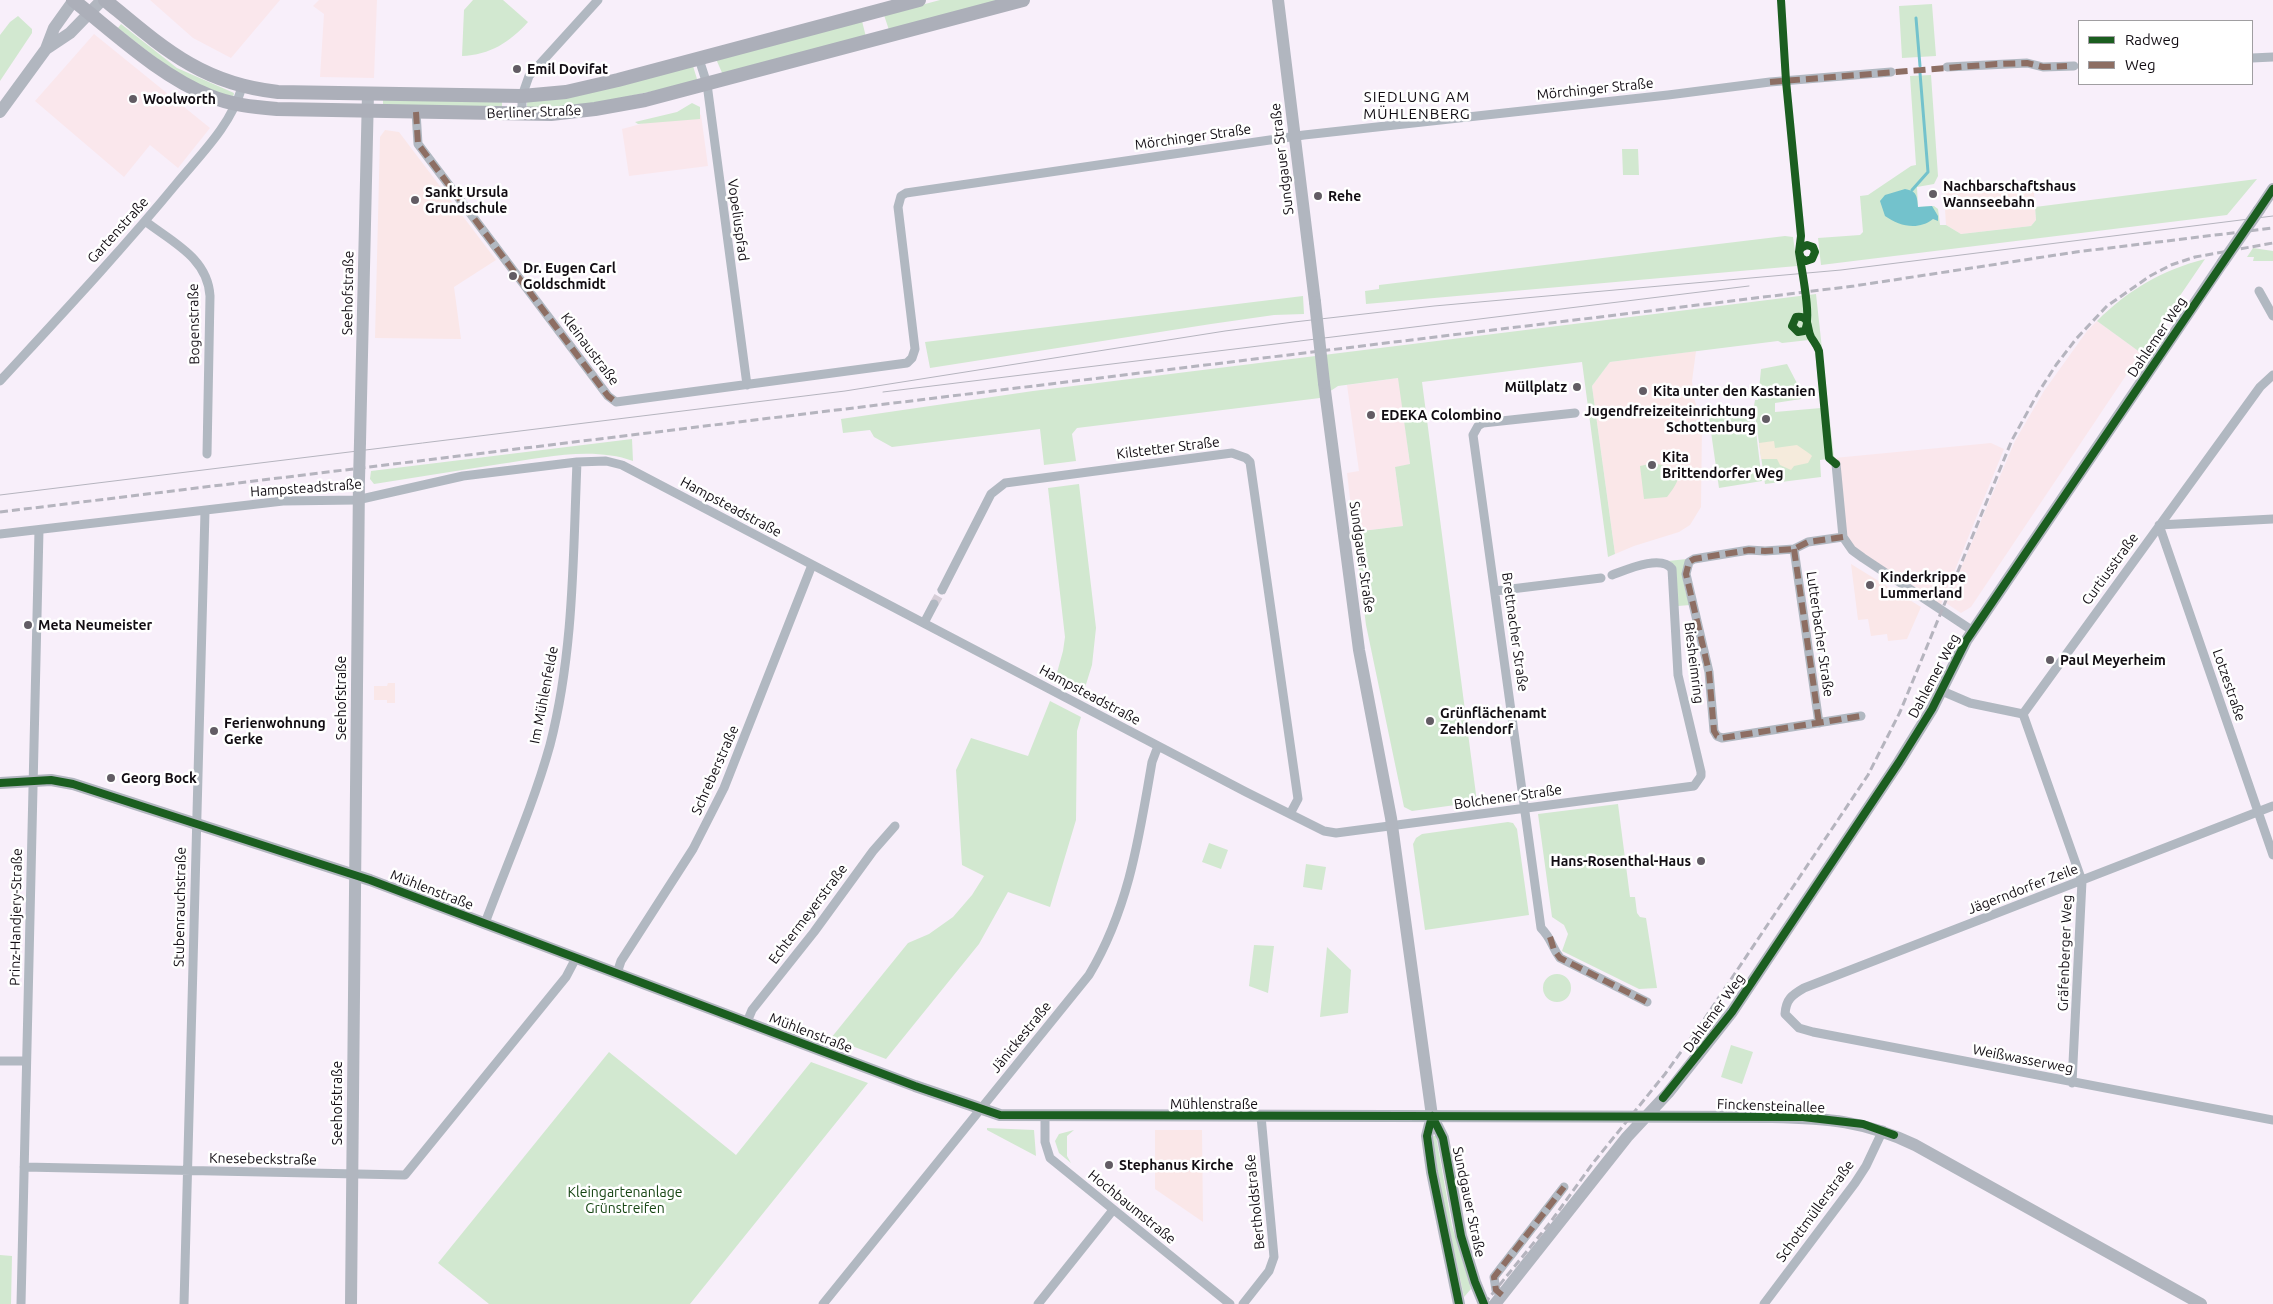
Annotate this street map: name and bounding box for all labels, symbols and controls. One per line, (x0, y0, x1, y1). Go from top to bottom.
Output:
legend (2078, 20, 2253, 85)
text: Radweg (2125, 31, 2179, 48)
text: Weg (2125, 56, 2156, 73)
place label: Emil Dovifat (527, 61, 608, 77)
marker: Emil Dovifat (511, 63, 523, 75)
street label: Mörchinger Straße (1536, 75, 1654, 103)
district label: SIEDLUNG AM MÜHLENBERG (1362, 88, 1472, 123)
place label: Woolworth (143, 91, 216, 107)
marker: Woolworth (127, 93, 139, 105)
street label: Berliner Straße (486, 102, 582, 122)
street label: Sundgauer Straße (1267, 102, 1297, 216)
street label: Mörchinger Straße (1134, 121, 1252, 153)
street label: Vopeliuspfad (724, 178, 752, 262)
place label: Nachbarschaftshaus Wannseebahn (1943, 178, 2076, 210)
place label: Sankt Ursula Grundschule (425, 184, 508, 216)
place label: Rehe (1328, 188, 1361, 204)
marker: Nachbarschaftshaus Wannseebahn (1927, 188, 1939, 200)
marker: Rehe (1312, 190, 1324, 202)
street label: Gartenstraße (84, 193, 152, 267)
marker: Sankt Ursula Grundschule (409, 194, 421, 206)
street label: Seehofstraße (339, 251, 357, 335)
place label: Dr. Eugen Carl Goldschmidt (523, 260, 616, 292)
marker: Dr. Eugen Carl Goldschmidt (507, 270, 519, 282)
street label: Bogenstraße (185, 283, 203, 365)
street label: Dahlemer Weg (2124, 294, 2190, 380)
street label: Kleinaustraße (557, 309, 623, 389)
place label: Müllplatz (1505, 379, 1567, 395)
marker: Müllplatz (1571, 381, 1583, 393)
place label: Kita unter den Kastanien (1653, 383, 1816, 399)
marker: Kita unter den Kastanien (1637, 385, 1649, 397)
place label: Jugendfreizeiteinrichtung Schottenburg (1584, 403, 1756, 436)
place label: EDEKA Colombino (1381, 407, 1502, 423)
marker: EDEKA Colombino (1365, 409, 1377, 421)
marker: Jugendfreizeiteinrichtung Schottenburg (1760, 413, 1772, 425)
street label: Kilstetter Straße (1115, 433, 1221, 463)
place label: Kita Brittendorfer Weg (1662, 449, 1784, 482)
marker: Kita Brittendorfer Weg (1646, 459, 1658, 471)
street label: Hampsteadstraße (678, 473, 784, 541)
street label: Hampsteadstraße (249, 476, 363, 500)
street label: Sundgauer Straße (1346, 500, 1378, 614)
street label: Curtiusstraße (2078, 530, 2142, 608)
place label: Kinderkrippe Lummerland (1880, 569, 1966, 602)
street label: Lutterbacher Straße (1803, 570, 1837, 698)
street label: Brettnacher Straße (1498, 571, 1532, 693)
marker: Kinderkrippe Lummerland (1864, 579, 1876, 591)
place label: Meta Neumeister (38, 617, 152, 633)
marker: Meta Neumeister (22, 619, 34, 631)
street label: Biesheimring (1681, 621, 1707, 705)
street label: Dahlemer Weg (1905, 631, 1963, 721)
street label: Im Mühlenfelde (526, 645, 562, 745)
street label: Lotzestraße (2209, 647, 2249, 723)
place label: Paul Meyerheim (2060, 652, 2166, 668)
marker: Paul Meyerheim (2044, 654, 2056, 666)
street label: Seehofstraße (333, 656, 349, 740)
street label: Hampsteadstraße (1037, 661, 1143, 729)
place label: Grünflächenamt Zehlendorf (1440, 705, 1547, 738)
place label: Ferienwohnung Gerke (224, 715, 326, 748)
marker: Grünflächenamt Zehlendorf (1424, 715, 1436, 727)
street label: Schreberstraße (688, 723, 742, 817)
marker: Ferienwohnung Gerke (208, 725, 220, 737)
place label: Georg Bock (121, 770, 197, 786)
marker: Georg Bock (105, 772, 117, 784)
street label: Bolchener Straße (1453, 781, 1563, 813)
street label: Stubenrauchstraße (171, 847, 189, 967)
street label: Prinz-Handjery-Straße (6, 848, 26, 986)
place label: Hans-Rosenthal-Haus (1550, 853, 1691, 869)
marker: Hans-Rosenthal-Haus (1695, 855, 1707, 867)
street label: Jägerndorfer Zeile (1965, 860, 2081, 918)
street label: Echtermeyerstraße (765, 861, 851, 967)
street label: Mühlenstraße (388, 866, 476, 914)
street label: Gräfenberger Weg (2055, 894, 2075, 1012)
street label: Dahlemer Weg (1680, 970, 1748, 1056)
street label: Jänickestraße (987, 998, 1055, 1076)
street label: Mühlenstraße (767, 1009, 855, 1057)
street label: Weißwasserweg (1971, 1041, 2075, 1077)
street label: Seehofstraße (329, 1061, 345, 1145)
street label: Mühlenstraße (1170, 1096, 1258, 1112)
street label: Finckensteinallee (1716, 1096, 1826, 1116)
street label: Sundgauer Straße (1449, 1145, 1489, 1259)
street label: Knesebeckstraße (209, 1150, 317, 1168)
street label: Bertholdstraße (1242, 1154, 1268, 1250)
place label: Stephanus Kirche (1119, 1157, 1233, 1173)
street label: Schottmüllerstraße (1772, 1157, 1858, 1265)
marker: Stephanus Kirche (1103, 1159, 1115, 1171)
street label: Hochbaumstraße (1085, 1166, 1179, 1248)
park label: Kleingartenanlage Grünstreifen (568, 1184, 682, 1216)

